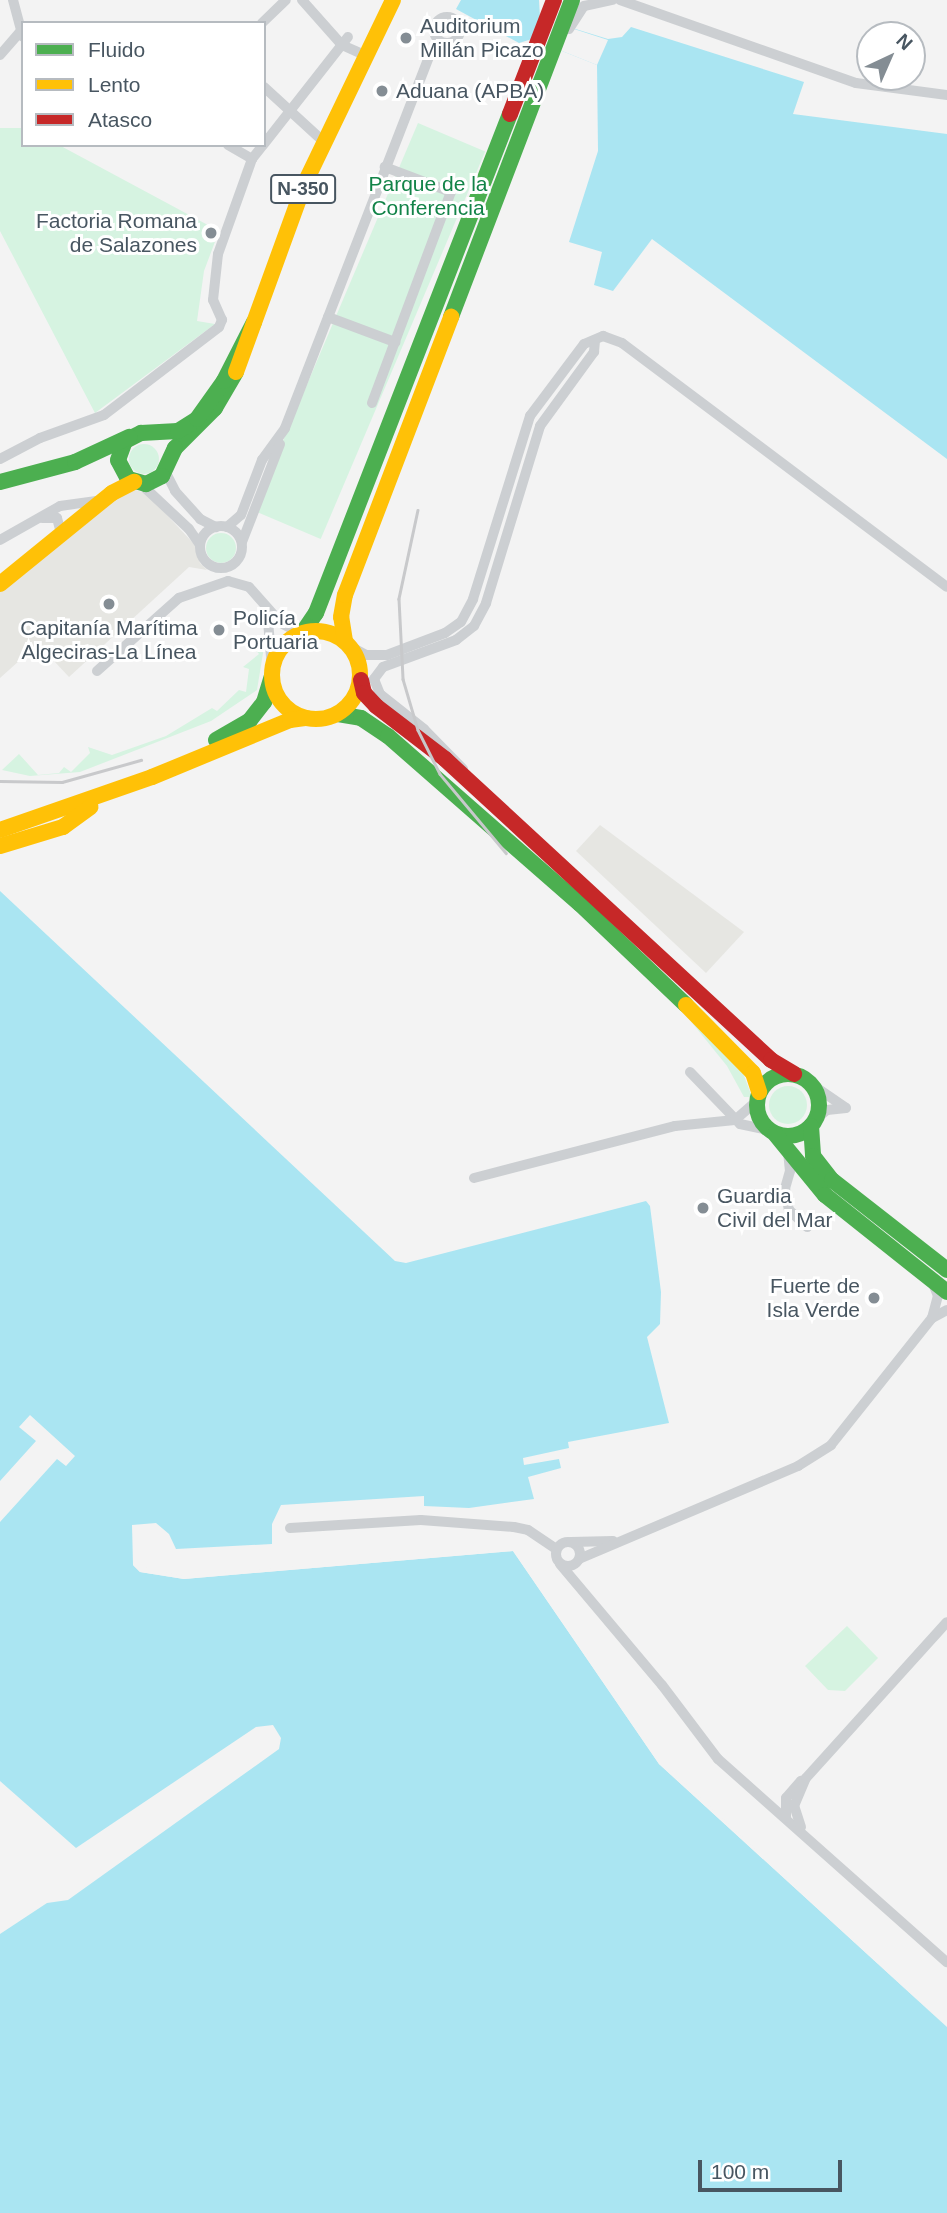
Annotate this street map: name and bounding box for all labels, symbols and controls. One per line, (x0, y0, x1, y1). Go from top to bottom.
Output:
place label: Auditorium Millán Picazo (420, 13, 544, 63)
legend (21, 21, 266, 147)
north arrow (856, 21, 926, 91)
marker: Auditorium Millán Picazo (398, 30, 414, 46)
text: N (892, 30, 917, 54)
text: Fluido (88, 38, 145, 61)
text: Lento (88, 73, 141, 96)
place label: Aduana (APBA) (396, 78, 544, 104)
marker: Aduana (APBA) (374, 83, 390, 99)
text: Atasco (88, 108, 152, 131)
park label: Parque de la Conferencia (368, 171, 488, 221)
road number: N-350 (270, 174, 336, 204)
place label: Factoria Romana de Salazones (36, 208, 197, 258)
marker: Factoria Romana de Salazones (203, 225, 219, 241)
marker: Capitanía Marítima Algeciras-La Línea (101, 596, 117, 612)
place label: Policía Portuaria (233, 605, 318, 655)
place label: Capitanía Marítima Algeciras-La Línea (20, 615, 198, 665)
marker: Policía Portuaria (211, 622, 227, 638)
place label: Guardia Civil del Mar (717, 1183, 833, 1233)
marker: Guardia Civil del Mar (695, 1200, 711, 1216)
place label: Fuerte de Isla Verde (767, 1273, 860, 1323)
marker: Fuerte de Isla Verde (866, 1290, 882, 1306)
scale bar (702, 2146, 846, 2190)
text: 100 m (711, 2160, 769, 2183)

